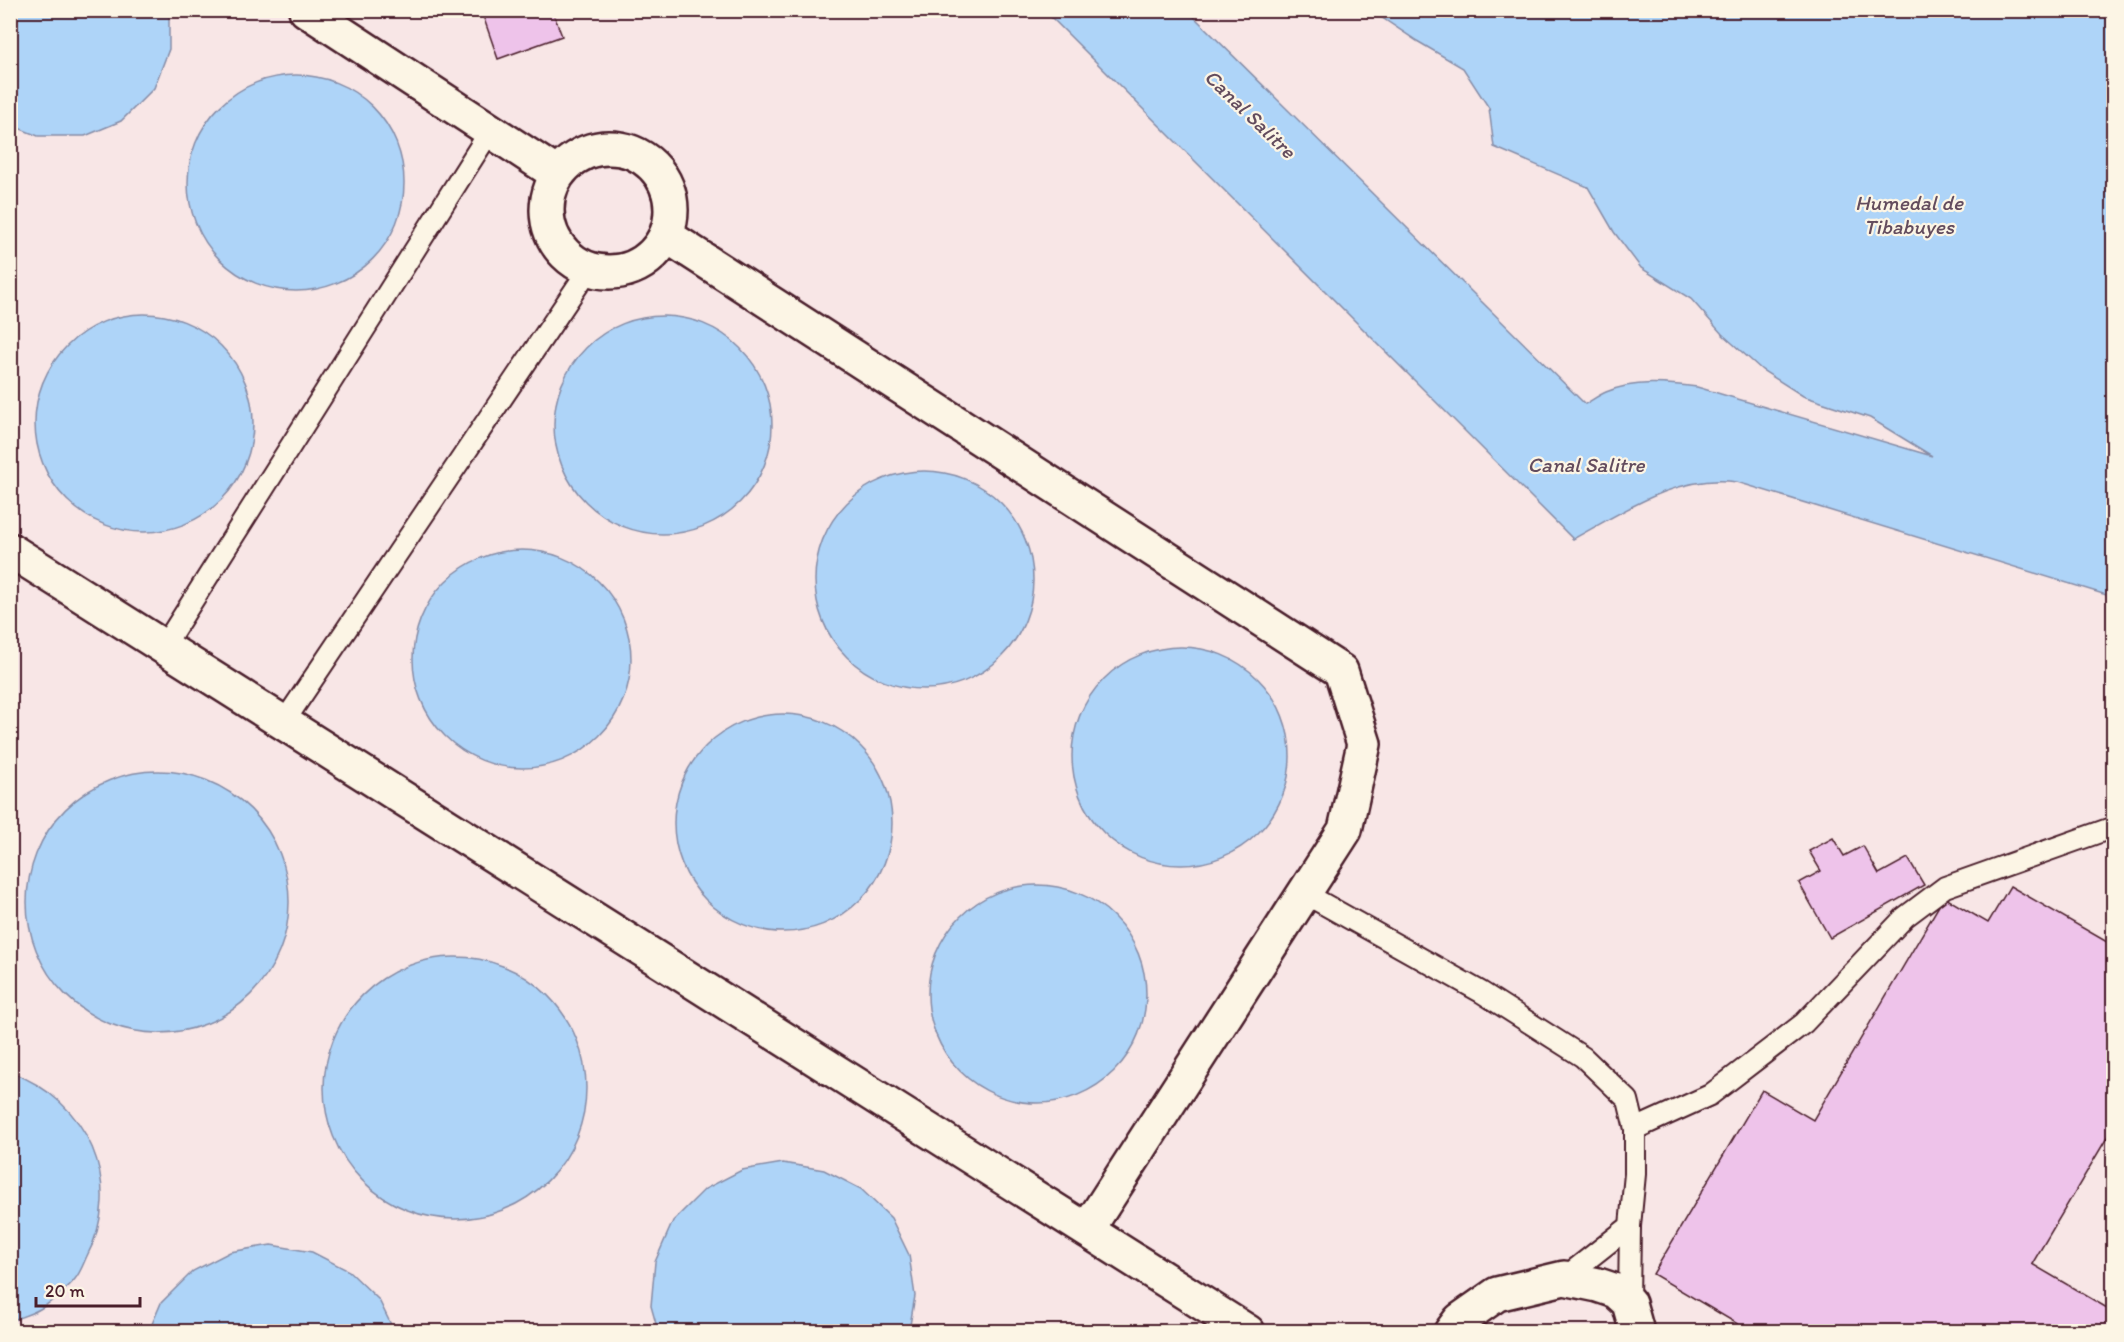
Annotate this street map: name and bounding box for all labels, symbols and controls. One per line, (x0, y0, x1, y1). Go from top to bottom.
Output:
water label: Canal Salitre (1200, 64, 1302, 164)
water label: Humedal de Tibabuyes (1855, 190, 1964, 239)
water label: Canal Salitre (1527, 452, 1646, 477)
scale bar (36, 1270, 140, 1308)
text: 20 m (45, 1280, 85, 1302)

